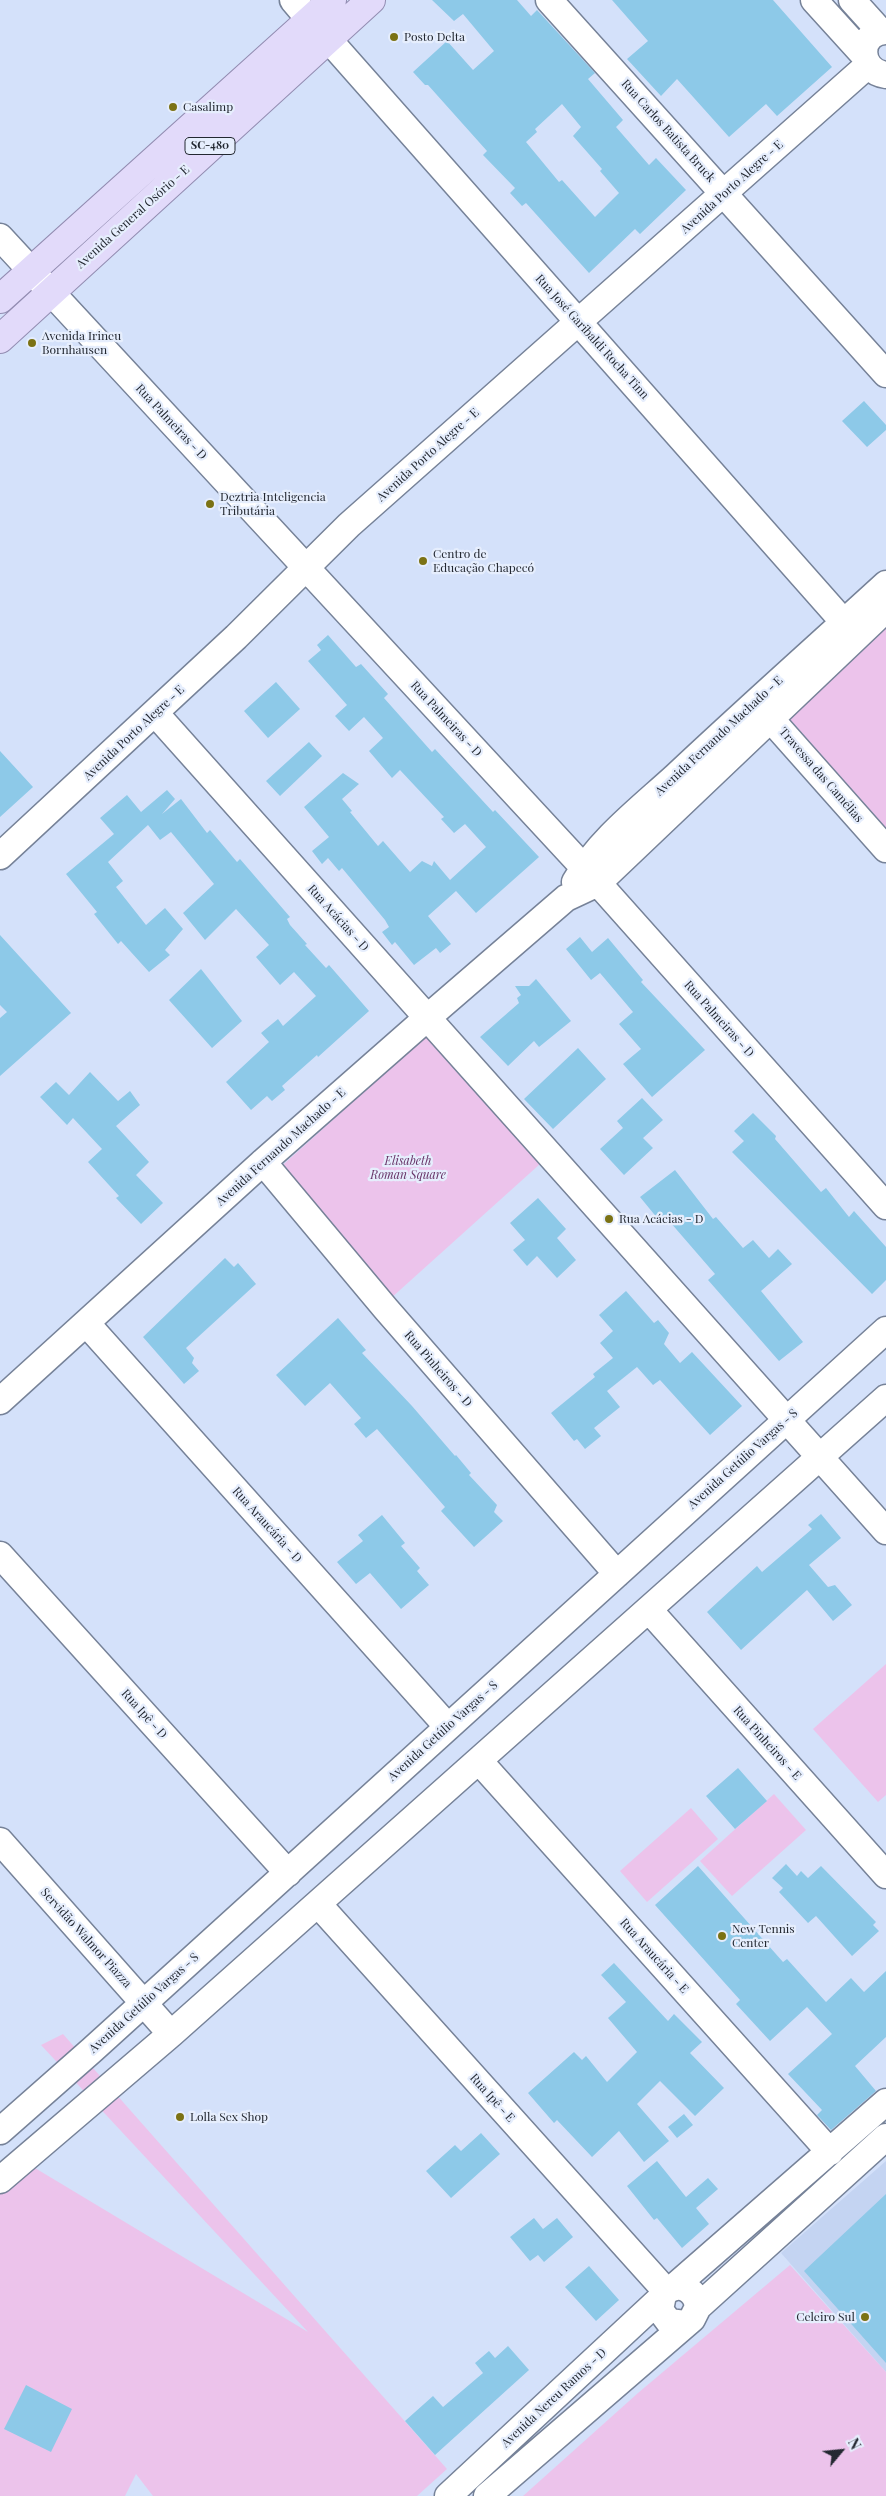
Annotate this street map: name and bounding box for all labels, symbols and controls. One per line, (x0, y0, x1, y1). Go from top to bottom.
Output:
place label: Posto Delta (404, 30, 465, 44)
marker: Posto Delta (388, 31, 400, 43)
street label: Rua Carlos Batista Bruck (618, 77, 718, 185)
place label: Casalimp (183, 100, 233, 114)
marker: Casalimp (167, 101, 179, 113)
street label: Avenida Porto Alegre - E (678, 137, 786, 237)
road number: SC-480 (185, 138, 235, 154)
street label: Avenida General Osório - E (74, 162, 192, 272)
street label: Rua José Garibaldi Rocha Tinn (532, 272, 652, 402)
place label: Avenida Irineu Bornhausen (42, 329, 121, 357)
marker: Avenida Irineu Bornhausen (26, 337, 38, 349)
street label: Rua Palmeiras - D (132, 381, 210, 463)
street label: Avenida Porto Alegre - E (374, 405, 482, 505)
place label: Deztria Inteligencia Tributária (220, 490, 326, 518)
marker: Deztria Inteligencia Tributária (204, 498, 216, 510)
place label: Centro de Educação Chapecó (433, 547, 534, 575)
marker: Centro de Educação Chapecó (417, 555, 429, 567)
street label: Avenida Fernando Machado - E (652, 673, 786, 799)
street label: Rua Palmeiras - D (407, 678, 485, 760)
street label: Avenida Porto Alegre - E (81, 683, 187, 783)
street label: Travessa das Camélias (776, 725, 866, 825)
street label: Rua Acácias - D (304, 882, 372, 954)
street label: Rua Palmeiras - D (681, 978, 757, 1060)
street label: Avenida Fernando Machado - E (213, 1085, 349, 1209)
park label: Elisabeth Roman Square (370, 1154, 446, 1182)
place label: Rua Acácias - D (619, 1212, 703, 1226)
marker: Rua Acácias - D (603, 1213, 615, 1225)
street label: Rua Pinheiros - D (401, 1328, 475, 1410)
street label: Avenida Getúlio Vargas - S (685, 1406, 801, 1512)
street label: Rua Araucária - D (229, 1484, 305, 1566)
street label: Avenida Getúlio Vargas - S (385, 1678, 501, 1784)
street label: Rua Ipê - D (118, 1686, 170, 1742)
street label: Rua Pinheiros - E (730, 1703, 804, 1783)
street label: Servidão Walmor Piazza (38, 1885, 134, 1991)
street label: Rua Araucária - E (617, 1916, 691, 1996)
place label: New Tennis Center (732, 1922, 795, 1950)
marker: New Tennis Center (716, 1930, 728, 1942)
street label: Avenida Getúlio Vargas - S (86, 1950, 202, 2056)
street label: Rua Ipê - E (467, 2071, 517, 2125)
place label: Lolla Sex Shop (190, 2110, 268, 2124)
marker: Lolla Sex Shop (174, 2111, 186, 2123)
place label: Celeiro Sul (796, 2310, 855, 2324)
marker: Celeiro Sul (859, 2311, 871, 2323)
street label: Avenida Nereu Ramos - D (498, 2346, 610, 2450)
north arrow (816, 2426, 866, 2476)
text: N (844, 2435, 865, 2453)

